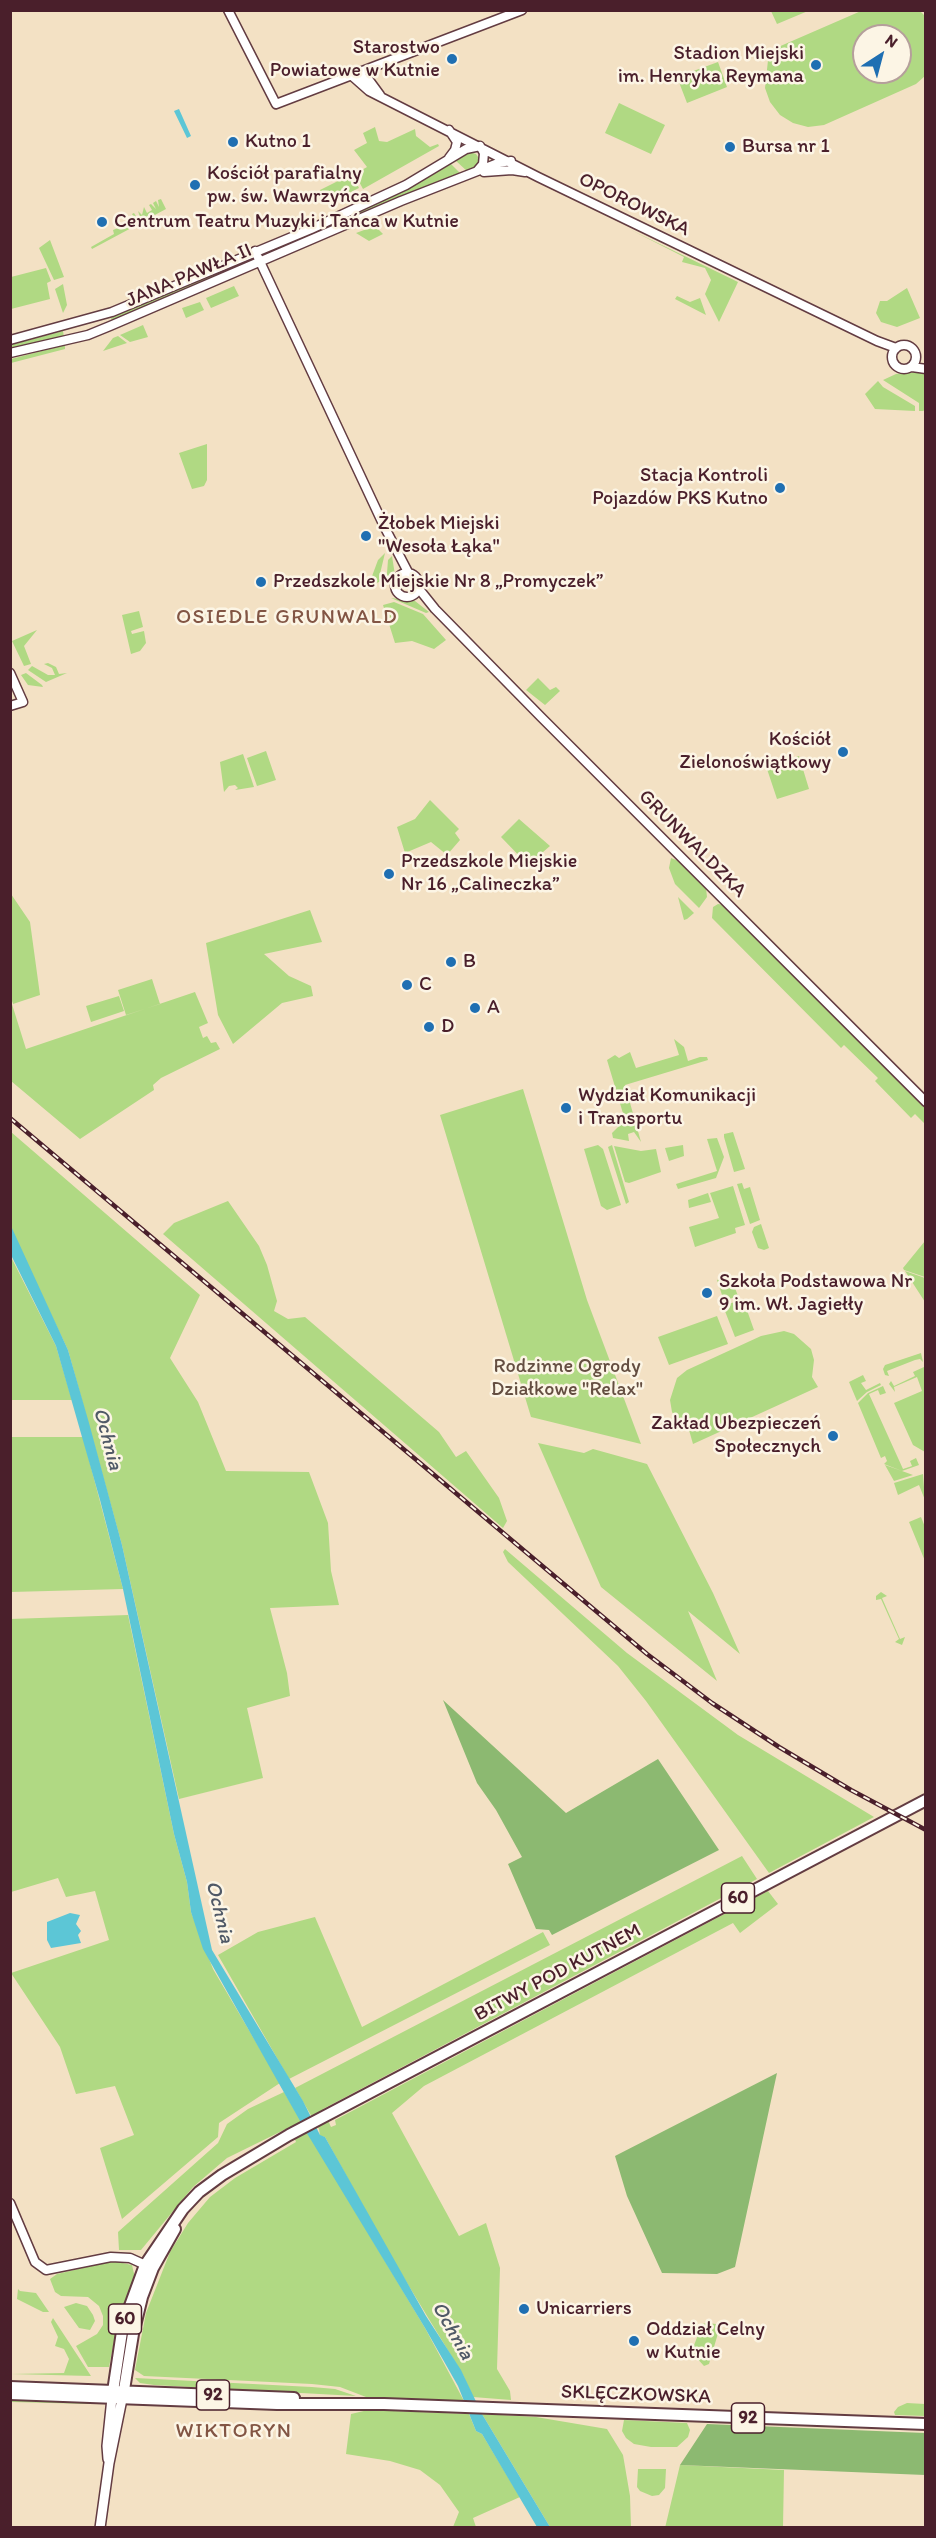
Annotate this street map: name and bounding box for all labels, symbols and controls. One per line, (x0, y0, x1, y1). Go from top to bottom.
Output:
north arrow (852, 24, 912, 84)
text: N (882, 30, 902, 52)
place label: Starostwo Powiatowe w Kutnie (270, 36, 440, 83)
place label: Stadion Miejski im. Henryka Reymana (618, 42, 804, 89)
marker: Starostwo Powiatowe w Kutnie (445, 52, 459, 66)
marker: Stadion Miejski im. Henryka Reymana (809, 58, 823, 72)
place label: Kutno 1 (245, 130, 311, 154)
marker: Kutno 1 (226, 135, 240, 149)
place label: Bursa nr 1 (742, 135, 830, 159)
marker: Bursa nr 1 (723, 140, 737, 154)
place label: Kościół parafialny pw. św. Wawrzyńca (207, 162, 370, 209)
street label: OPOROWSKA (574, 168, 694, 242)
marker: Kościół parafialny pw. św. Wawrzyńca (188, 178, 202, 192)
place label: Centrum Teatru Muzyki i Tańca w Kutnie (114, 210, 459, 234)
marker: Centrum Teatru Muzyki i Tańca w Kutnie (95, 215, 109, 229)
street label: JANA PAWŁA II (123, 239, 255, 313)
place label: Stacja Kontroli Pojazdów PKS Kutno (592, 464, 768, 511)
marker: Stacja Kontroli Pojazdów PKS Kutno (773, 481, 787, 495)
place label: Żłobek Miejski "Wesoła Łąka" (378, 512, 500, 559)
marker: Żłobek Miejski "Wesoła Łąka" (359, 529, 373, 543)
place label: Przedszkole Miejskie Nr 8 „Promyczek” (273, 570, 603, 594)
marker: Przedszkole Miejskie Nr 8 „Promyczek” (254, 575, 268, 589)
district label: OSIEDLE GRUNWALD (177, 605, 397, 631)
place label: Kościół Zielonoświątkowy (679, 728, 831, 775)
marker: Kościół Zielonoświątkowy (836, 745, 850, 759)
street label: GRUNWALDZKA (633, 785, 751, 903)
place label: Przedszkole Miejskie Nr 16 „Calineczka” (401, 850, 577, 897)
marker: Przedszkole Miejskie Nr 16 „Calineczka” (382, 867, 396, 881)
place label: B (463, 950, 476, 974)
marker: B (444, 955, 458, 969)
place label: C (419, 973, 432, 997)
marker: C (400, 978, 414, 992)
place label: A (487, 996, 500, 1020)
marker: A (468, 1001, 482, 1015)
place label: D (441, 1015, 454, 1039)
marker: D (422, 1020, 436, 1034)
place label: Wydział Komunikacji i Transportu (578, 1084, 756, 1131)
marker: Wydział Komunikacji i Transportu (559, 1101, 573, 1115)
place label: Szkoła Podstawowa Nr 9 im. Wł. Jagiełły (719, 1270, 912, 1317)
marker: Szkoła Podstawowa Nr 9 im. Wł. Jagiełły (700, 1286, 714, 1300)
park label: Rodzinne Ogrody Działkowe "Relax" (491, 1355, 643, 1402)
water label: Ochnia (87, 1405, 127, 1473)
place label: Zakład Ubezpieczeń Społecznych (651, 1412, 821, 1459)
marker: Zakład Ubezpieczeń Społecznych (826, 1429, 840, 1443)
water label: Ochnia (199, 1878, 239, 1946)
road number: 60 (722, 1883, 754, 1913)
street label: BITWY POD KUTNEM (471, 1919, 645, 2027)
water label: Ochnia (425, 2297, 479, 2365)
place label: Unicarriers (536, 2297, 632, 2321)
marker: Unicarriers (517, 2302, 531, 2316)
road number: 60 (108, 2304, 142, 2334)
place label: Oddział Celny w Kutnie (646, 2318, 765, 2365)
marker: Oddział Celny w Kutnie (627, 2334, 641, 2348)
road number: 92 (196, 2380, 230, 2410)
street label: SKLĘCZKOWSKA (561, 2380, 711, 2410)
road number: 92 (732, 2403, 764, 2433)
district label: WIKTORYN (176, 2419, 292, 2445)

